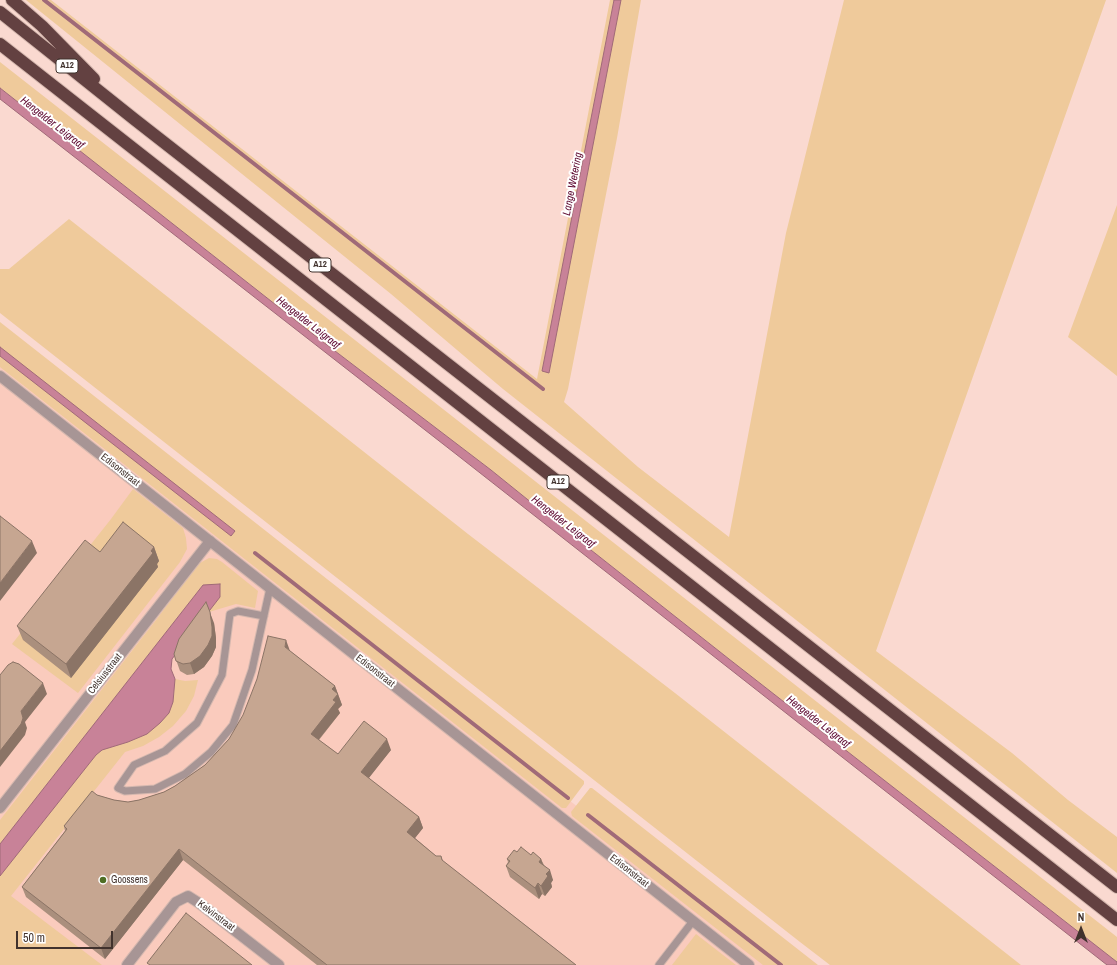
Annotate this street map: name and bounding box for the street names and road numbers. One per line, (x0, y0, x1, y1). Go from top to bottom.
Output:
road number: A12 (56, 59, 78, 73)
road number: A12 (309, 258, 331, 272)
street label: Edisonstraat (98, 451, 142, 489)
road number: A12 (547, 475, 569, 489)
street label: Celsiusstraat (86, 651, 124, 697)
street label: Edisonstraat (353, 652, 397, 690)
street label: Edisonstraat (607, 852, 651, 890)
street label: Kelvinstraat (195, 898, 237, 934)

